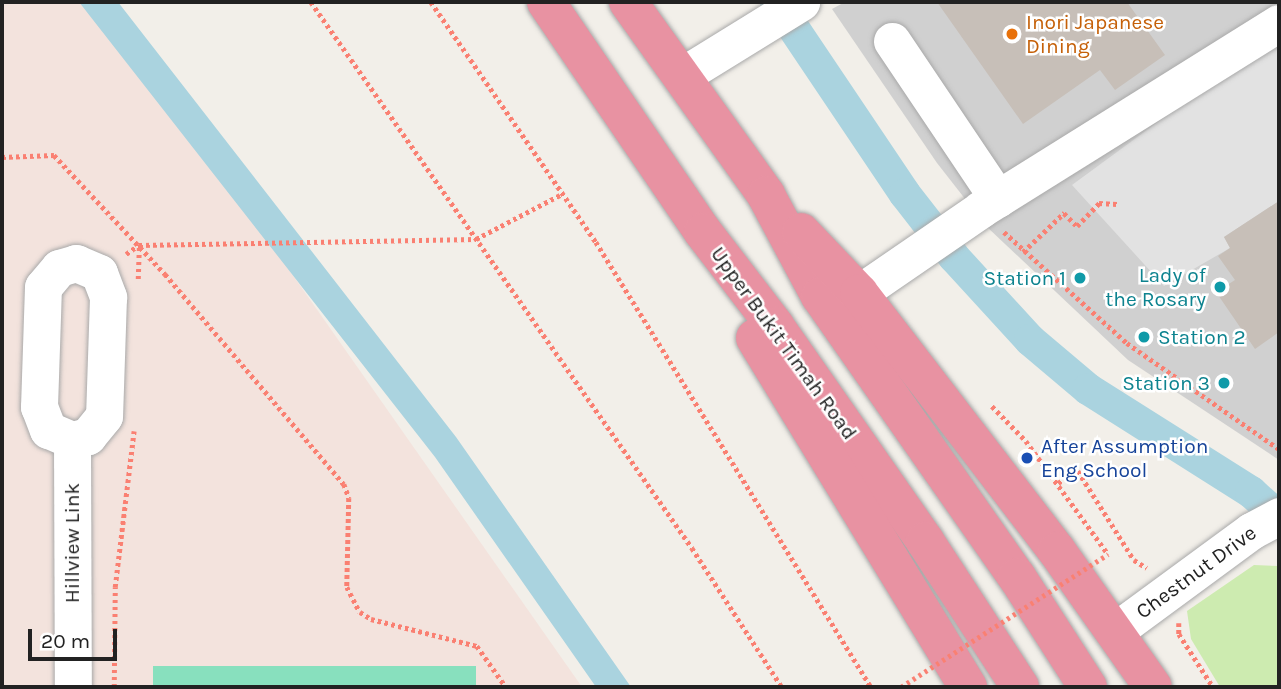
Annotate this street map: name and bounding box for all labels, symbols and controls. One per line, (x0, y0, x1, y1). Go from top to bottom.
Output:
place label: Inori Japanese Dining (1026, 9, 1164, 59)
marker: Inori Japanese Dining (1004, 26, 1020, 42)
street label: Upper Bukit Timah Road (706, 242, 862, 444)
place label: Lady of the Rosary (1105, 262, 1206, 312)
place label: Station 1 (984, 265, 1066, 291)
marker: Station 1 (1072, 270, 1088, 286)
marker: Lady of the Rosary (1212, 279, 1228, 295)
place label: Station 2 (1158, 324, 1246, 350)
marker: Station 2 (1136, 329, 1152, 345)
place label: Station 3 (1122, 370, 1210, 396)
marker: Station 3 (1216, 375, 1232, 391)
place label: After Assumption Eng School (1041, 433, 1208, 483)
marker: After Assumption Eng School (1019, 450, 1035, 466)
street label: Hillview Link (59, 483, 85, 603)
street label: Chestnut Drive (1131, 520, 1261, 624)
scale bar (32, 616, 121, 660)
text: 20 m (41, 629, 90, 653)

